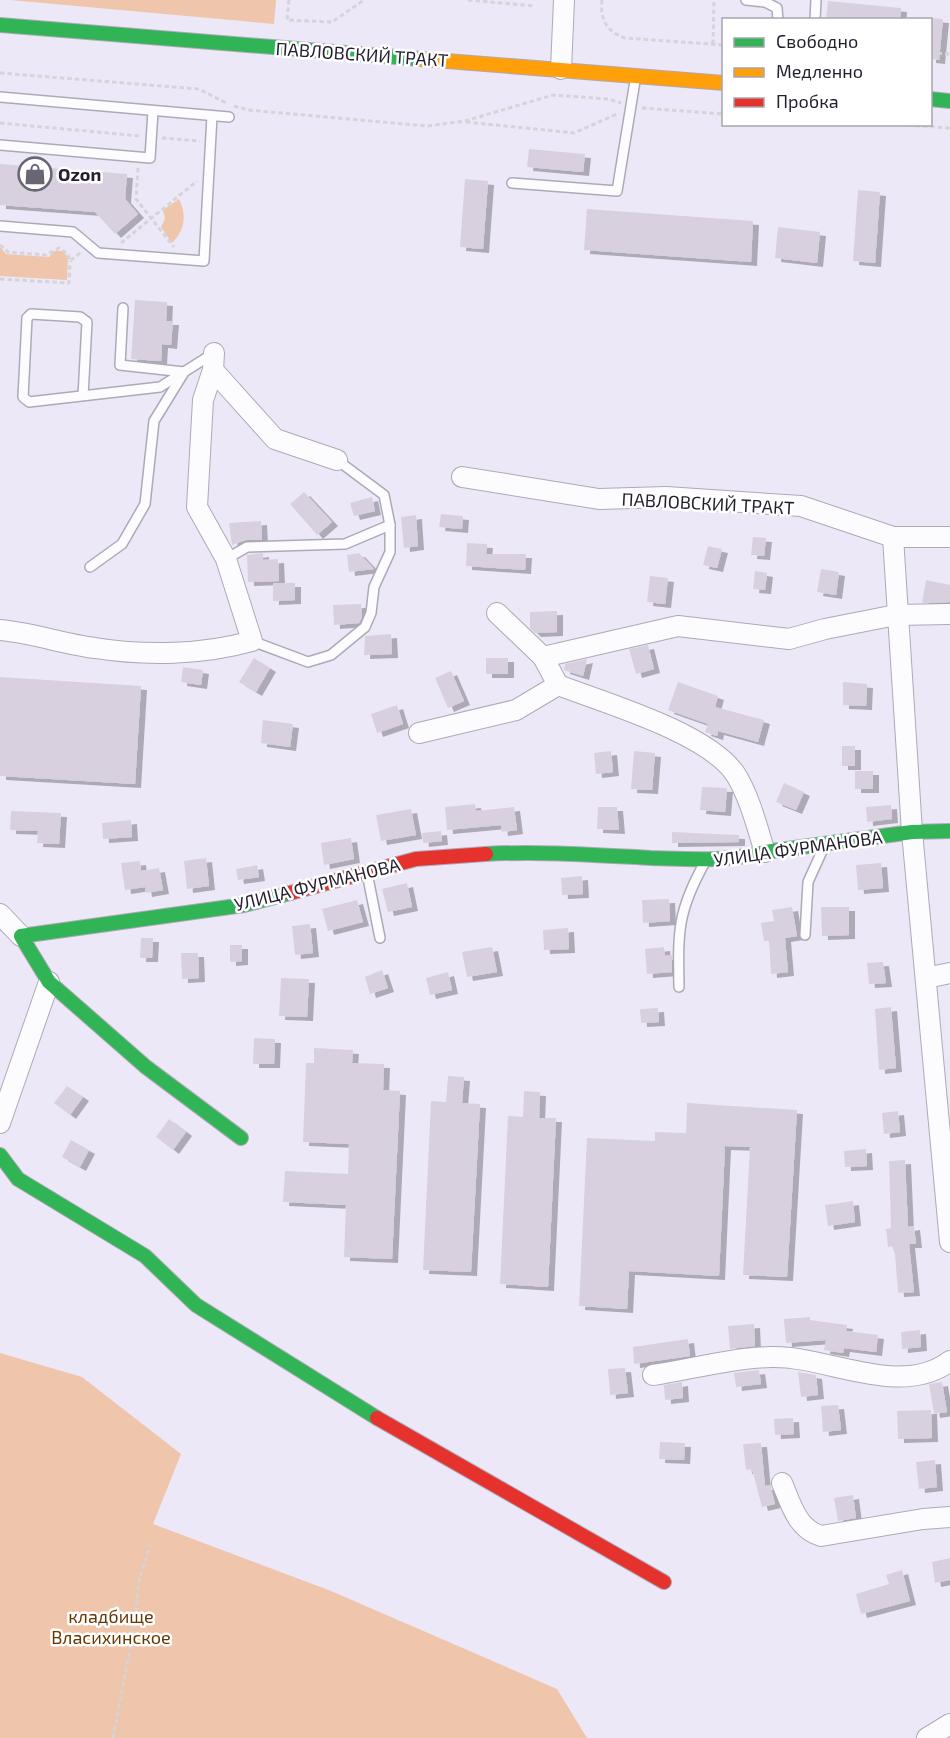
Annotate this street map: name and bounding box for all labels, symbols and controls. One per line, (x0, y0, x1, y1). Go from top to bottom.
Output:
legend (722, 18, 932, 126)
text: Свободно (776, 30, 858, 52)
street label: ПАВЛОВСКИЙ ТРАКТ (275, 37, 449, 71)
text: Медленно (776, 60, 863, 82)
text: Пробка (776, 90, 839, 112)
shop icon: Ozon (17, 156, 53, 192)
place label: Ozon (58, 163, 101, 185)
street label: ПАВЛОВСКИЙ ТРАКТ (621, 487, 795, 519)
street label: УЛИЦА ФУРМАНОВА (712, 825, 884, 871)
street label: УЛИЦА ФУРМАНОВА (232, 853, 403, 915)
park label: кладбище Власихинское (51, 1605, 171, 1648)

